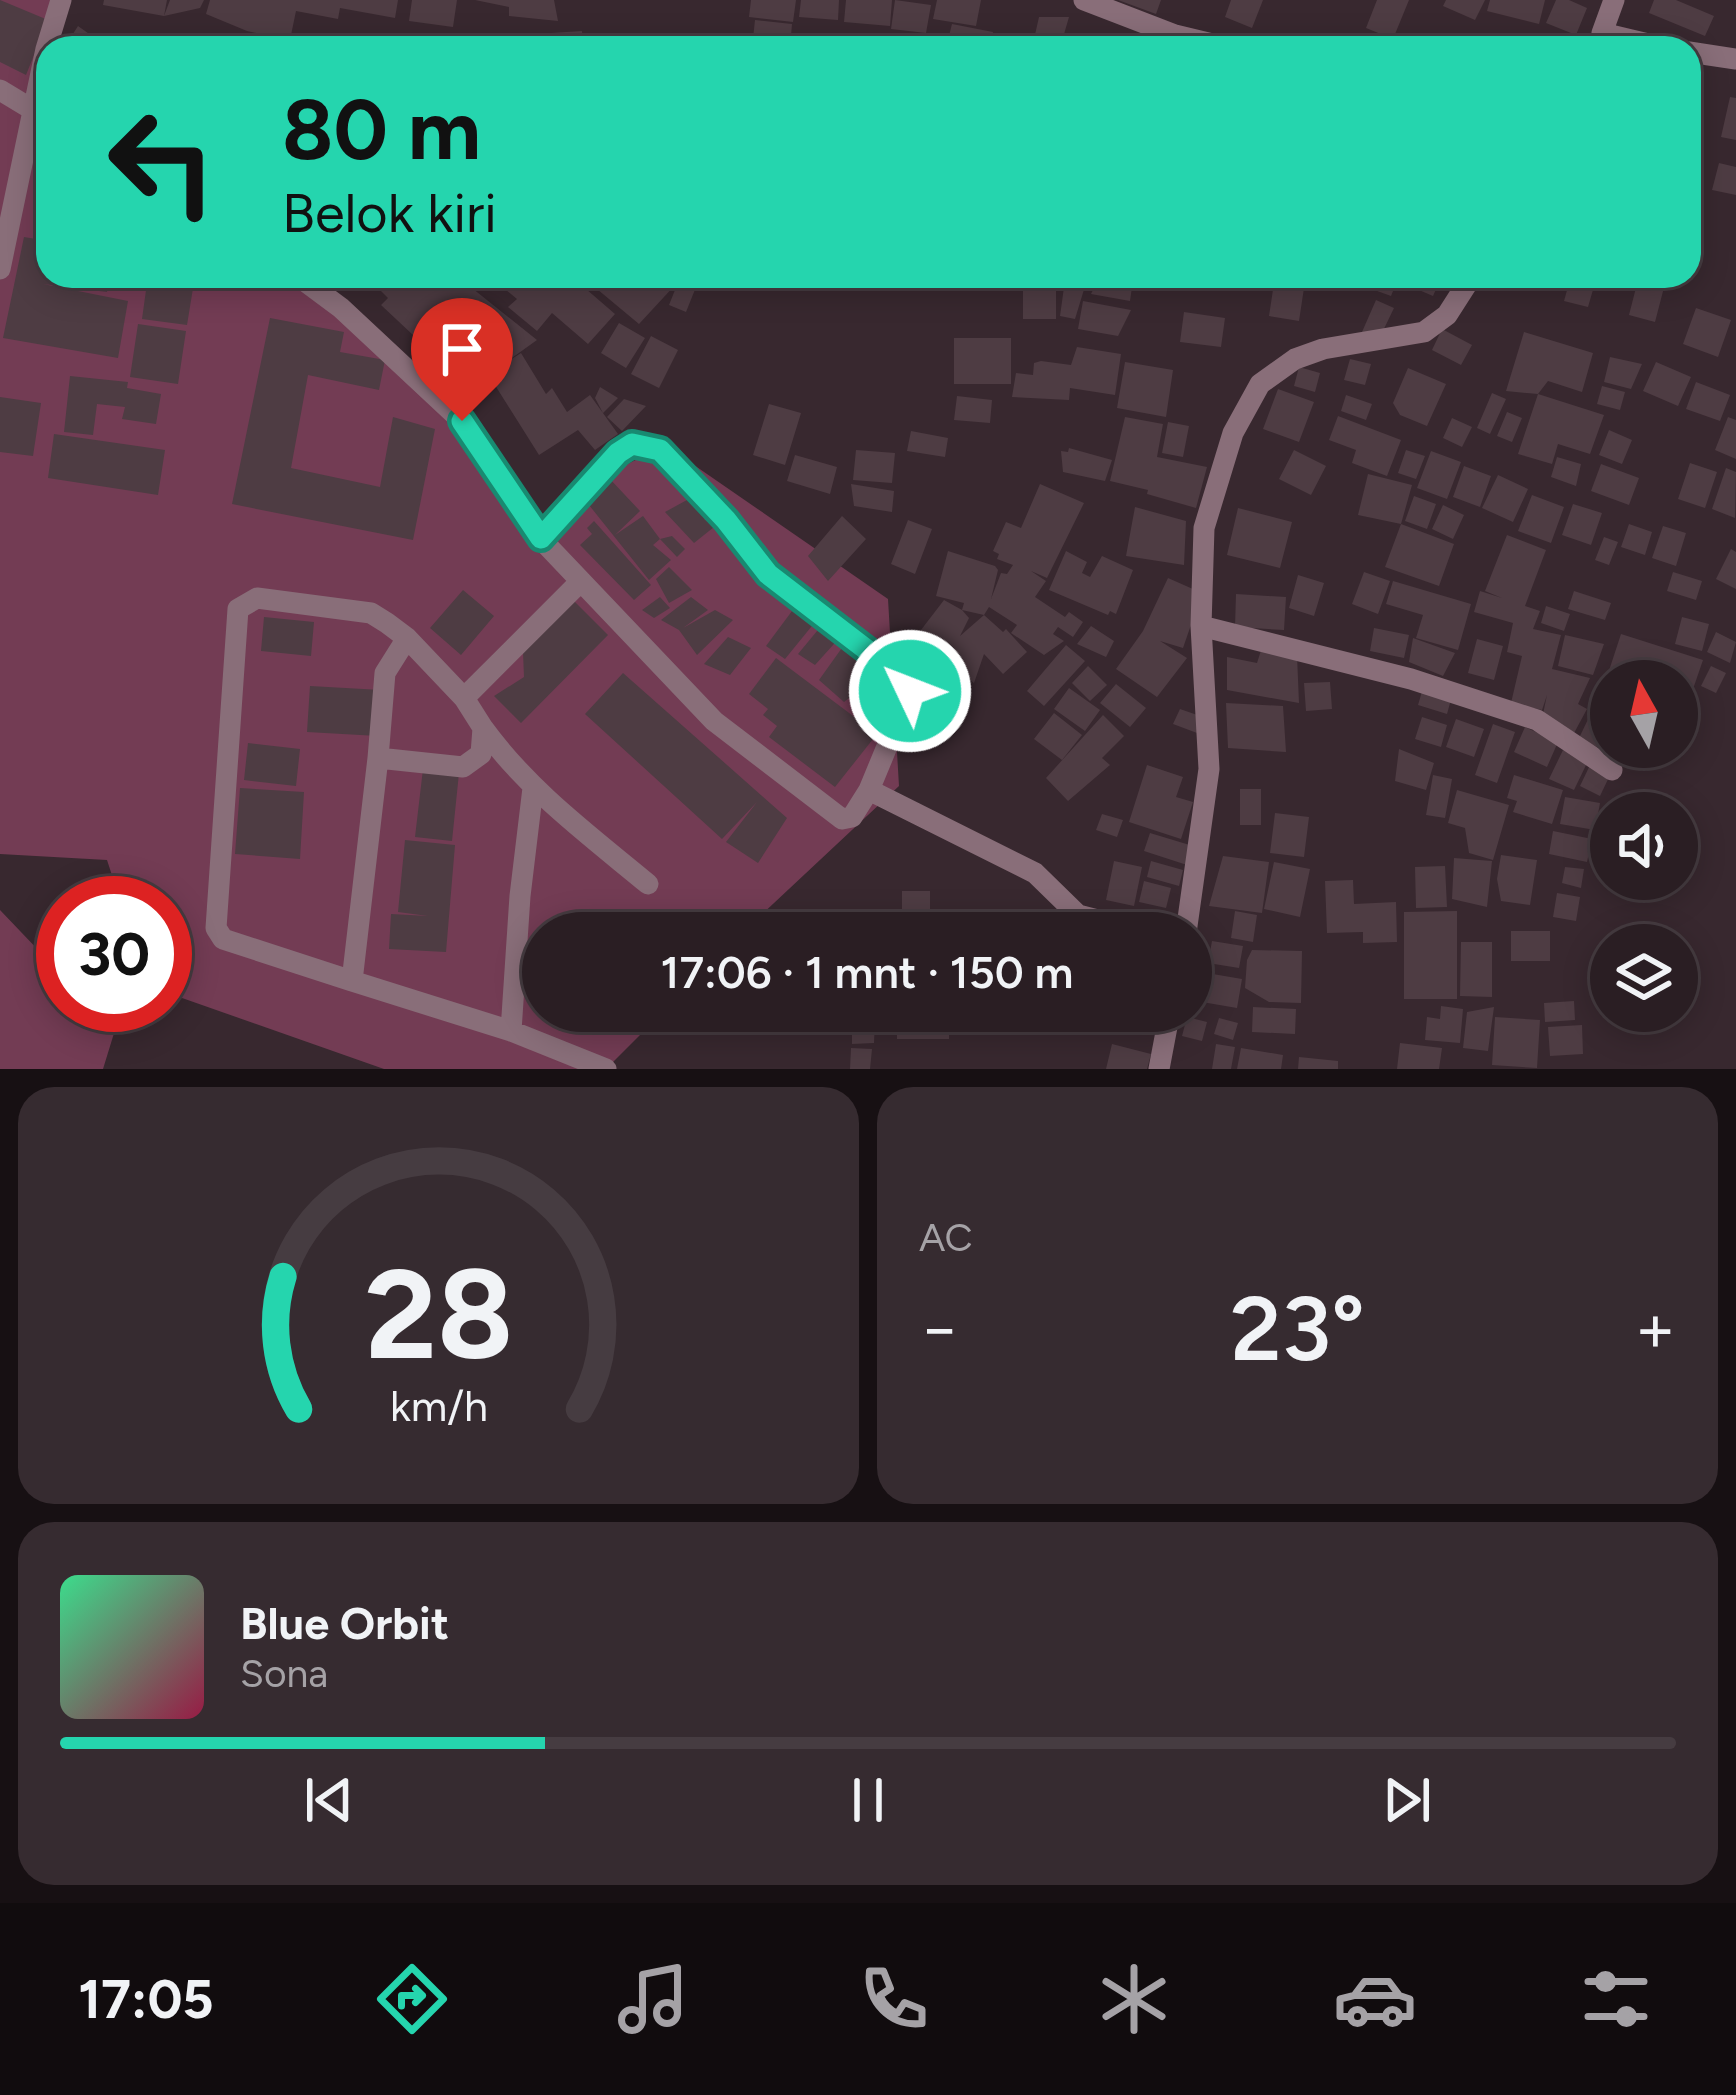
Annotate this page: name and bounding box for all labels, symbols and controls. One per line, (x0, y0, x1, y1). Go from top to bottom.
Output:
text: 80 m (282, 79, 481, 180)
icon: left (84, 84, 240, 240)
text: Belok kiri (282, 181, 497, 246)
pin (411, 298, 513, 421)
icon: arrive (429, 316, 495, 382)
position arrow (847, 628, 973, 754)
north arrow (1590, 660, 1698, 768)
map controls (1590, 660, 1698, 1032)
button: sound (1590, 792, 1698, 900)
speed limit sign: 30 (36, 876, 192, 1032)
button: layers (1590, 924, 1698, 1032)
text: 17:06 · 1 mnt · 150 m (661, 945, 1073, 999)
text: AC (919, 1214, 973, 1261)
text: 28 (364, 1239, 513, 1389)
text: 23° (1230, 1274, 1365, 1383)
text: − (919, 1288, 960, 1368)
text: + (1635, 1288, 1676, 1368)
text: km/h (390, 1379, 487, 1431)
text: Blue Orbit (240, 1596, 449, 1650)
text: Sona (240, 1650, 328, 1697)
icon: previous (296, 1767, 362, 1833)
icon: pause (835, 1767, 901, 1833)
icon: next (1374, 1767, 1440, 1833)
icon: directions (370, 1957, 454, 2041)
icon: music (611, 1957, 695, 2041)
icon: phone (852, 1957, 936, 2041)
icon: climate (1092, 1957, 1176, 2041)
icon: car (1333, 1957, 1417, 2041)
icon: filters (1574, 1957, 1658, 2041)
text: 17:05 (78, 1967, 214, 2032)

